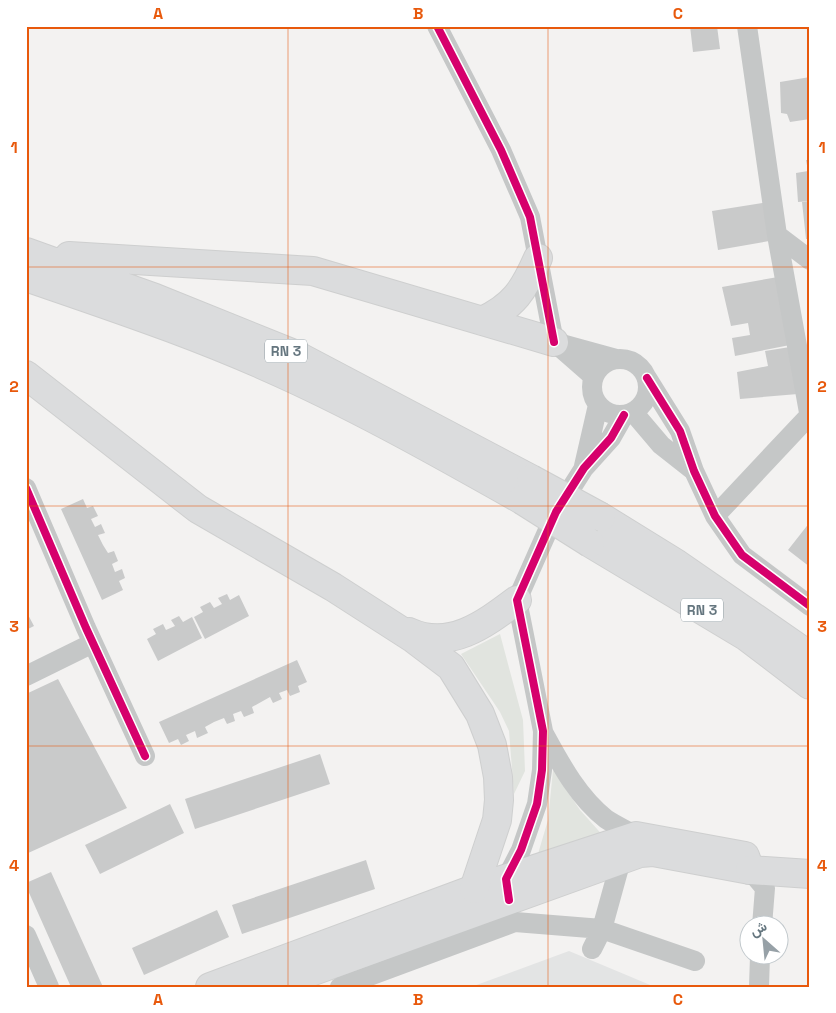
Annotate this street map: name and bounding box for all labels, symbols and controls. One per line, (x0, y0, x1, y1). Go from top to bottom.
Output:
text: A (153, 3, 163, 24)
text: B (413, 3, 423, 24)
text: C (673, 3, 683, 24)
text: 1 (10, 137, 18, 158)
text: 1 (818, 137, 826, 158)
road number: RN 3 (265, 340, 307, 362)
text: 2 (9, 376, 19, 397)
text: 2 (817, 376, 827, 397)
road number: RN 3 (681, 598, 723, 622)
text: 3 (9, 616, 19, 637)
text: 3 (817, 616, 827, 637)
text: 4 (9, 855, 19, 876)
text: 4 (817, 855, 827, 876)
north arrow (738, 916, 788, 966)
text: ش (747, 916, 770, 940)
text: A (153, 989, 163, 1010)
text: B (413, 989, 423, 1010)
text: C (673, 989, 683, 1010)

